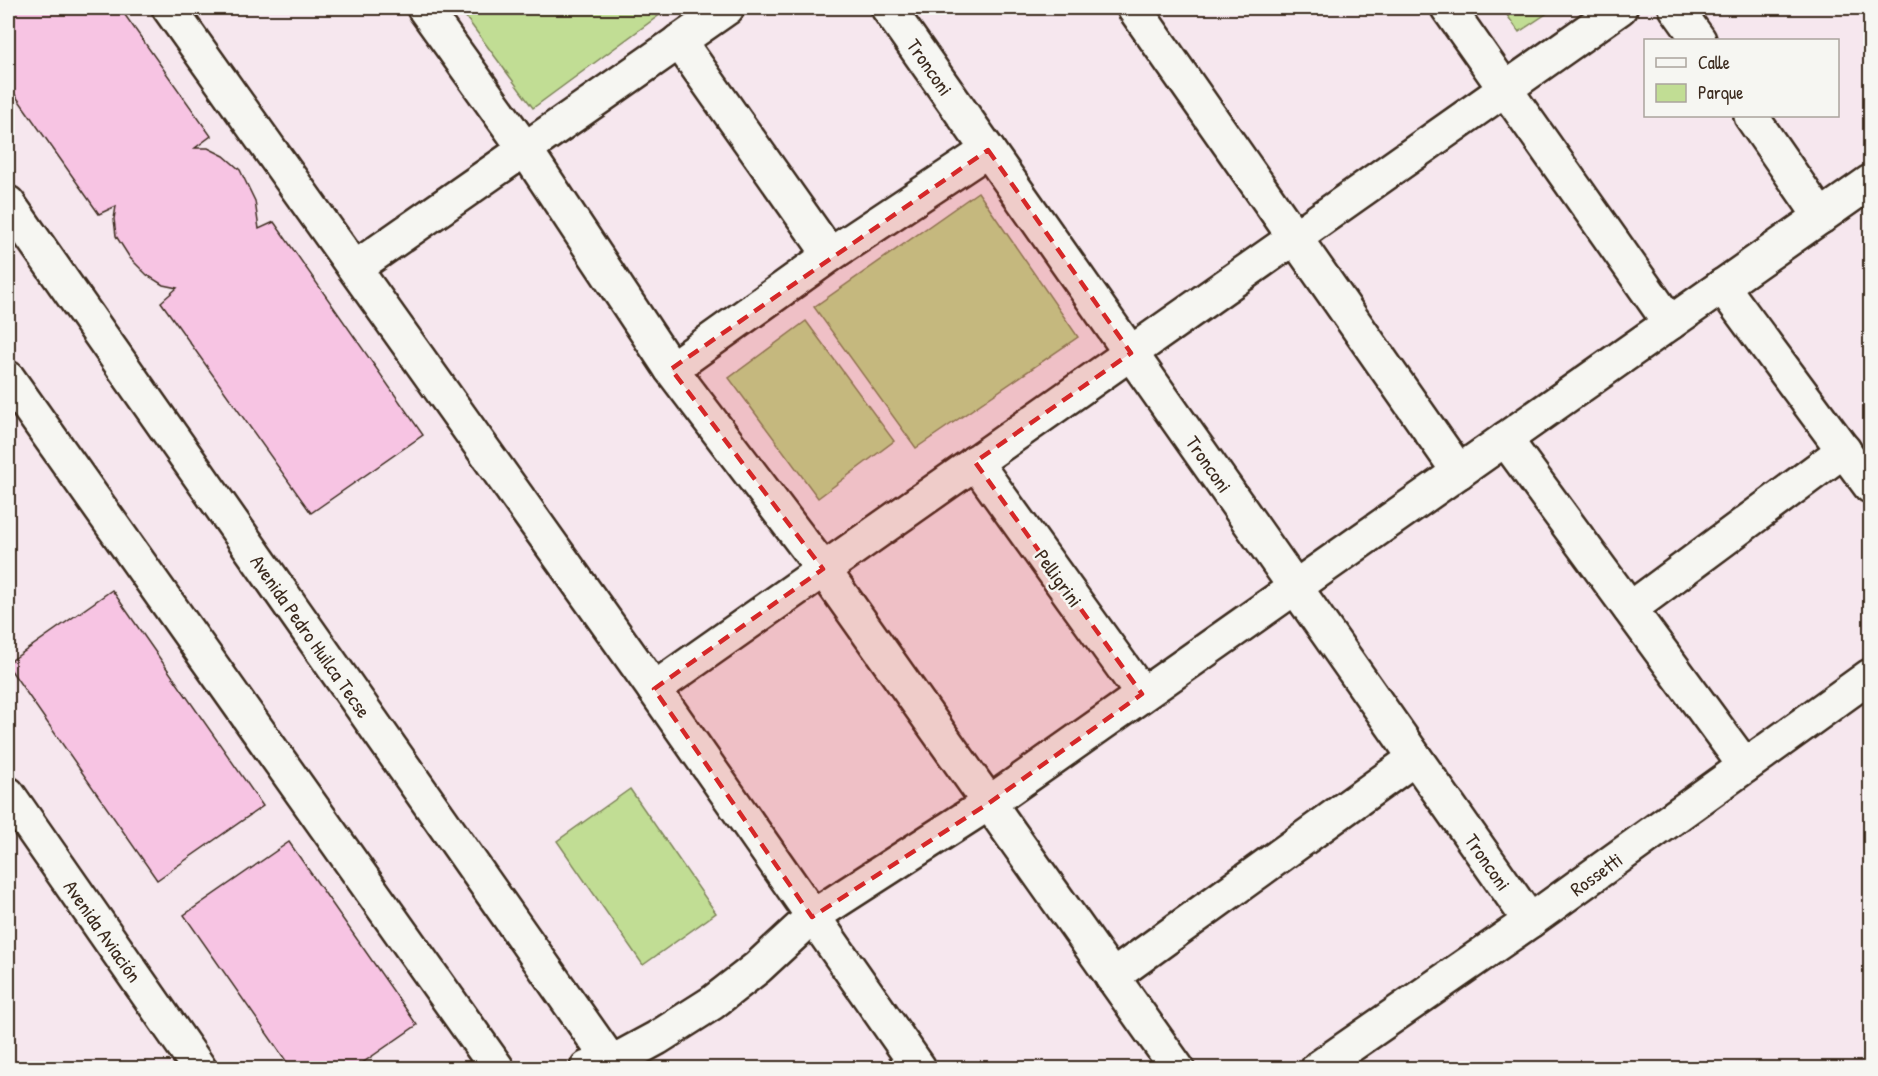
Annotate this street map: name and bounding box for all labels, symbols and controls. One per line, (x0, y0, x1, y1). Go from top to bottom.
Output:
street label: Tronconi (901, 33, 959, 101)
legend (1644, 39, 1839, 117)
text: Calle (1698, 50, 1730, 75)
text: Parque (1698, 80, 1743, 105)
street label: Tronconi (1180, 430, 1238, 498)
street label: Pelligrini (1029, 544, 1089, 612)
street label: Avenida Pedro Huilca Tecse (244, 549, 378, 723)
street label: Tronconi (1459, 828, 1517, 896)
street label: Rossetti (1564, 846, 1628, 902)
street label: Avenida Aviación (58, 875, 148, 987)

